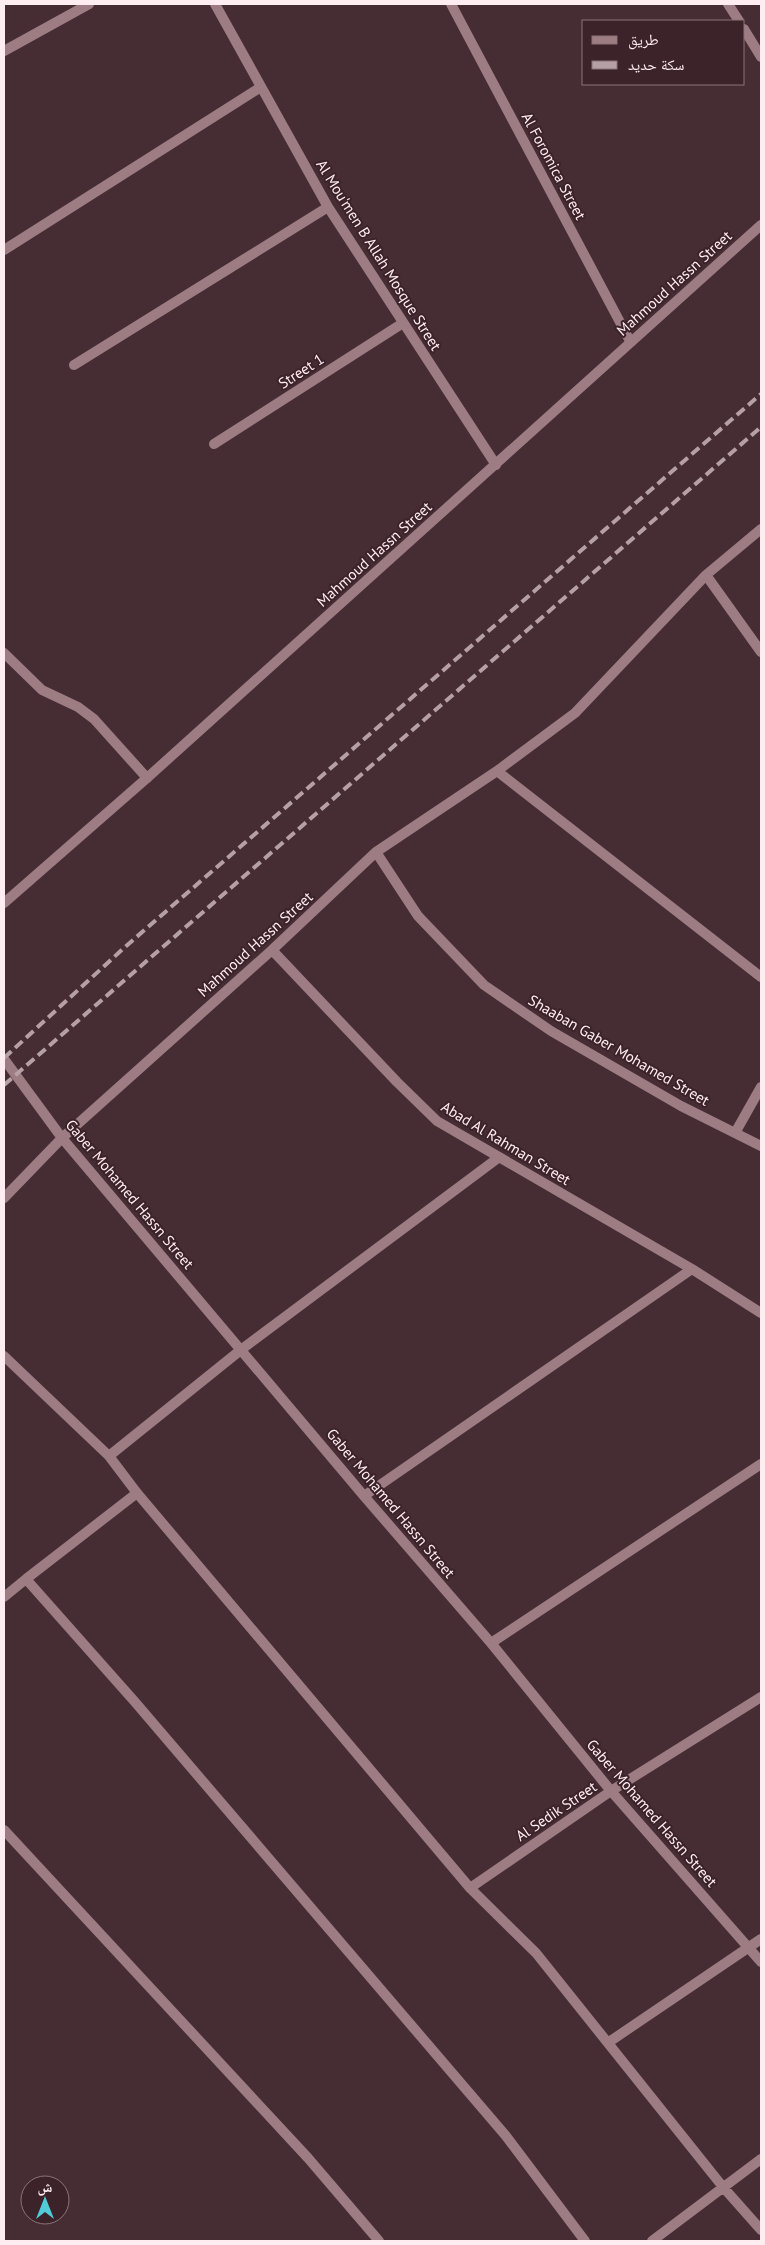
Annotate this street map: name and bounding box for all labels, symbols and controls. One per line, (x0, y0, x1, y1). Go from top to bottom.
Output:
legend (582, 20, 745, 85)
text: طريق (628, 30, 659, 50)
text: سكة حديد (628, 55, 685, 74)
street label: Al Foromica Street (518, 109, 590, 223)
street label: Al Mou'men B Allah Mosque Street (312, 156, 446, 354)
street label: Mahmoud Hassn Street (612, 226, 736, 340)
street label: Street 1 (275, 349, 327, 393)
street label: Mahmoud Hassn Street (312, 497, 436, 611)
street label: Mahmoud Hassn Street (193, 887, 317, 1001)
street label: Shaaban Gaber Mohamed Street (525, 990, 713, 1110)
street label: Abad Al Rahman Street (438, 1097, 574, 1189)
street label: Gaber Mohamed Hassn Street (62, 1115, 198, 1273)
street label: Gaber Mohamed Hassn Street (323, 1424, 459, 1582)
street label: Gaber Mohamed Hassn Street (583, 1735, 721, 1891)
street label: Al Sedik Street (512, 1777, 600, 1845)
north arrow (20, 2175, 70, 2225)
text: ش (38, 2178, 53, 2196)

